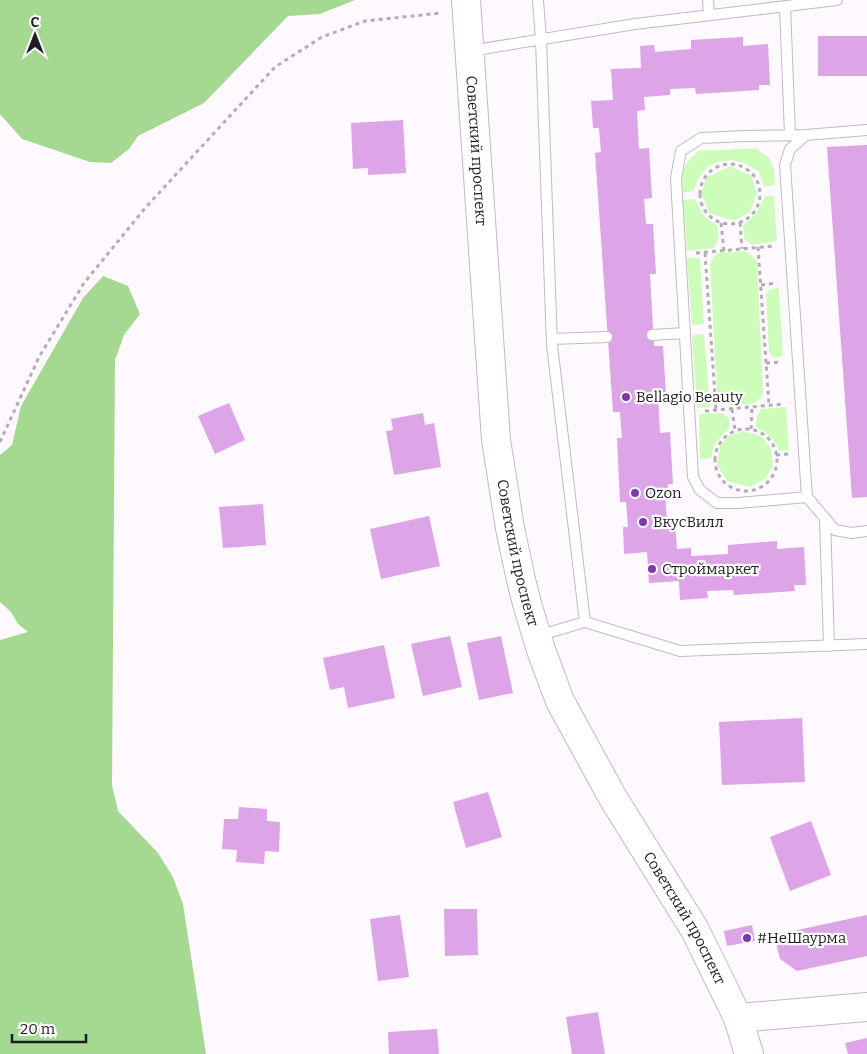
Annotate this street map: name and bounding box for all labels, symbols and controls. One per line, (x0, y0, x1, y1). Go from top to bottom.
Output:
north arrow (10, 10, 60, 60)
text: С (31, 14, 40, 31)
street label: Советский проспект (462, 75, 490, 226)
place label: Bellagio Beauty (636, 388, 743, 406)
marker: Bellagio Beauty (620, 391, 632, 403)
street label: Советский проспект (493, 478, 542, 629)
place label: Ozon (645, 484, 682, 502)
marker: Ozon (629, 487, 641, 499)
place label: ВкусВилл (653, 513, 724, 531)
marker: ВкусВилл (637, 516, 649, 528)
place label: Строймаркет (662, 560, 759, 578)
marker: Строймаркет (646, 563, 658, 575)
street label: Советский проспект (640, 848, 729, 988)
place label: #НеШаурма (757, 929, 846, 947)
marker: #НеШаурма (741, 932, 753, 944)
scale bar (12, 1012, 86, 1044)
text: 20 m (20, 1020, 56, 1038)

